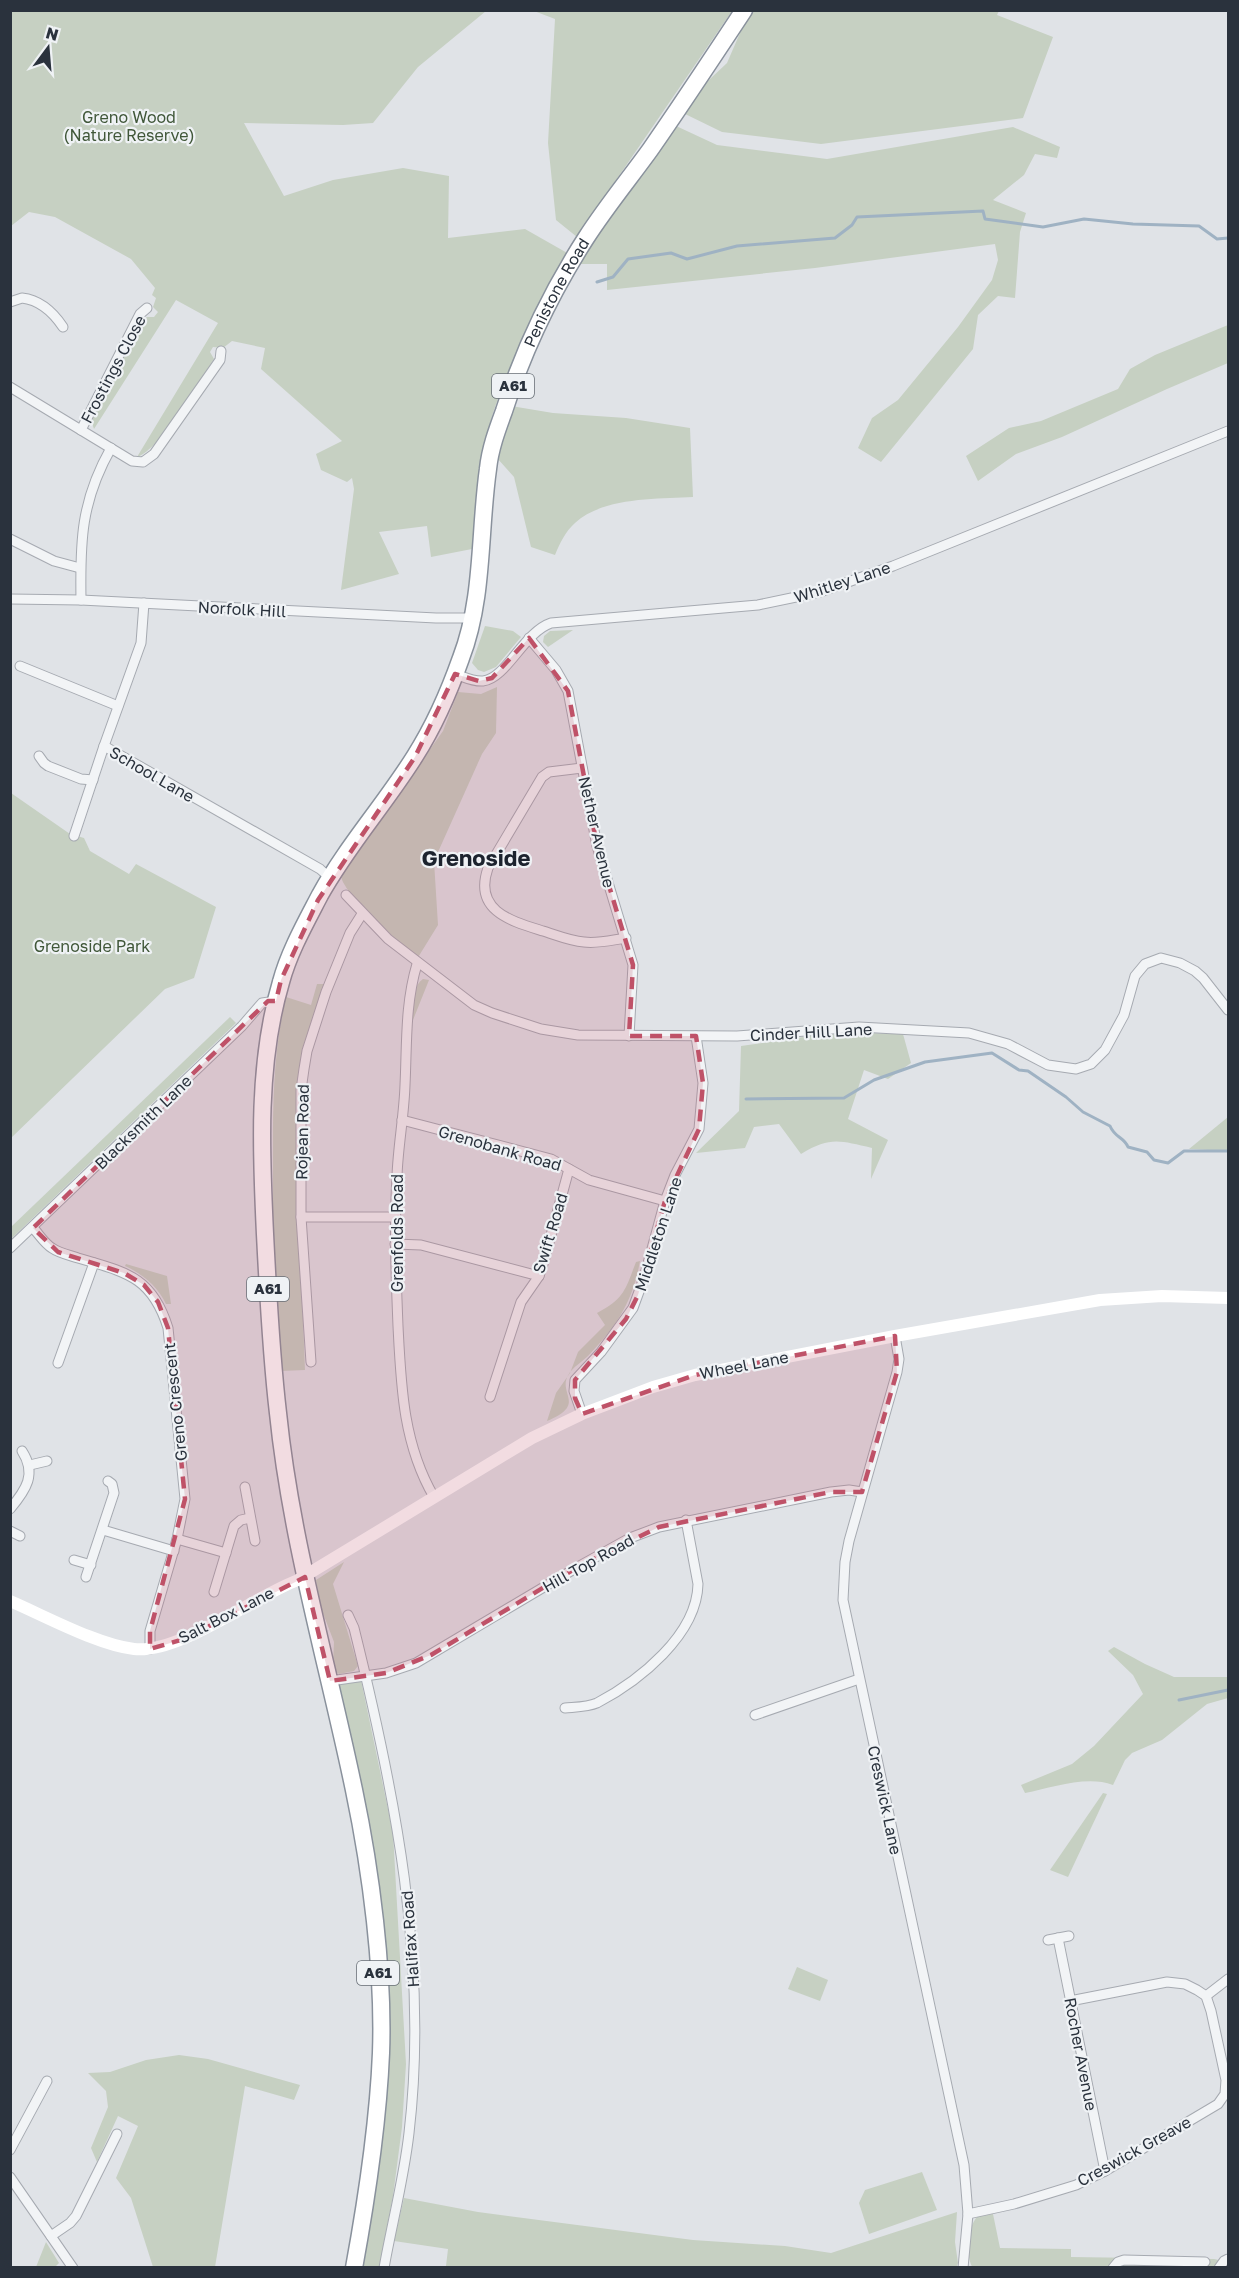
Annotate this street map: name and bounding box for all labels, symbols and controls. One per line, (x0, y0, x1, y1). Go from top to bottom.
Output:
north arrow (18, 18, 78, 78)
text: N (44, 22, 61, 45)
park label: Greno Wood (Nature Reserve) (63, 107, 195, 145)
street label: Penistone Road (519, 234, 593, 350)
street label: Frostings Close (76, 311, 150, 427)
road number: A61 (492, 374, 534, 398)
street label: Whitley Lane (791, 557, 893, 607)
street label: Norfolk Hill (197, 597, 287, 621)
street label: School Lane (106, 742, 198, 806)
street label: Nether Avenue (574, 774, 620, 890)
district label: Grenoside (422, 844, 530, 871)
park label: Grenoside Park (34, 936, 150, 956)
street label: Cinder Hill Lane (749, 1019, 873, 1045)
street label: Blacksmith Lane (90, 1071, 196, 1173)
street label: Rojean Road (291, 1084, 313, 1180)
street label: Grenobank Road (436, 1121, 564, 1175)
street label: Grenfolds Road (387, 1174, 407, 1292)
street label: Middleton Lane (630, 1174, 686, 1294)
street label: Swift Road (528, 1190, 572, 1276)
road number: A61 (247, 1277, 289, 1301)
street label: Greno Crescent (159, 1342, 191, 1462)
street label: Wheel Lane (698, 1347, 790, 1383)
street label: Hill Top Road (539, 1530, 637, 1596)
street label: Salt Box Lane (175, 1582, 277, 1648)
street label: Creswick Lane (864, 1744, 906, 1856)
street label: Halifax Road (397, 1890, 423, 1988)
road number: A61 (357, 1961, 399, 1985)
street label: Rocher Avenue (1060, 1996, 1102, 2112)
street label: Creswick Greave (1074, 2111, 1194, 2191)

